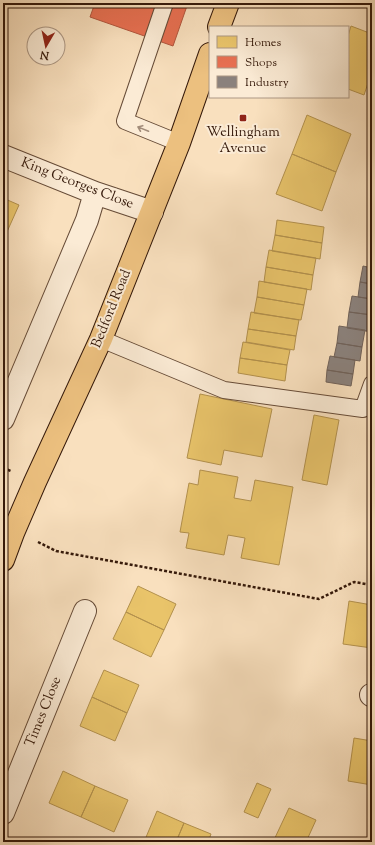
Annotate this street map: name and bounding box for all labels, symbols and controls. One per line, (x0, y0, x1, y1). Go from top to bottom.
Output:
north arrow (26, 26, 66, 66)
legend (209, 26, 349, 98)
text: Homes (245, 34, 281, 52)
text: N (39, 46, 51, 64)
text: Shops (245, 54, 277, 72)
text: Industry (245, 74, 289, 92)
marker: Wellingham Avenue (238, 113, 248, 123)
place label: Wellingham Avenue (206, 123, 280, 159)
one-way arrow (138, 124, 150, 132)
street label: King Georges Close (18, 153, 136, 215)
street label: Bedford Road (87, 267, 137, 351)
street label: Times Close (21, 674, 67, 750)

